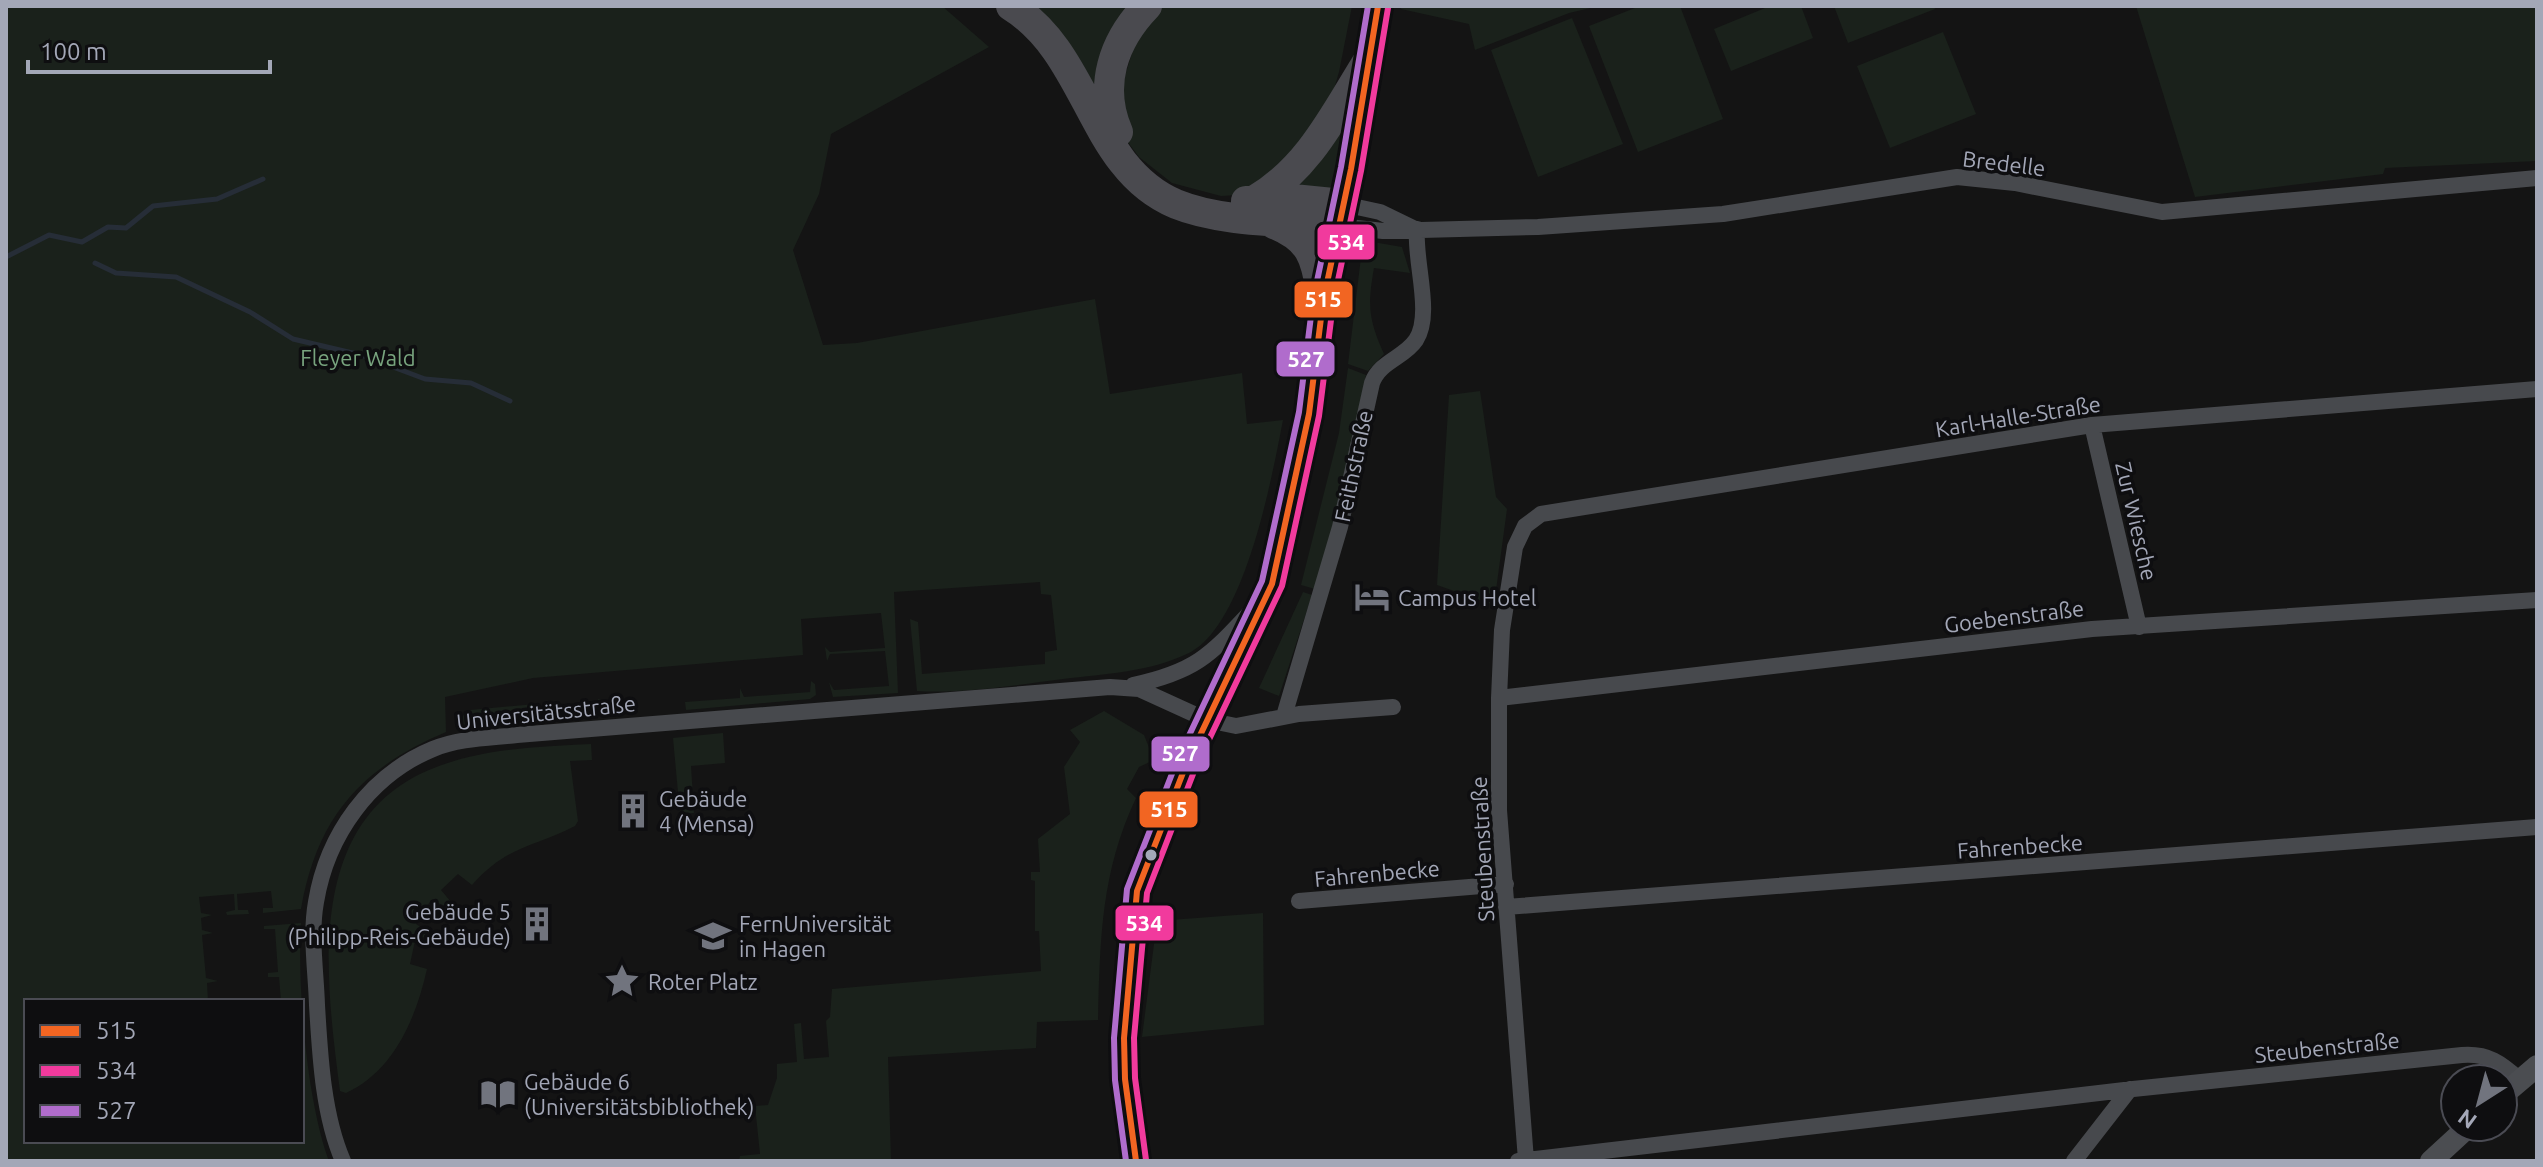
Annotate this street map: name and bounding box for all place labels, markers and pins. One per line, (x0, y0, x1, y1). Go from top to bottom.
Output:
hotel icon: Campus Hotel (1353, 578, 1391, 616)
place label: Campus Hotel (1398, 585, 1537, 610)
place label: Gebäude 4 (Mensa) (659, 786, 755, 837)
building icon: Gebäude 4 (Mensa) (614, 792, 652, 830)
unlabelled marker (1143, 847, 1159, 863)
place label: Gebäude 5 (Philipp-Reis-Gebäude) (288, 899, 511, 950)
building icon: Gebäude 5 (Philipp-Reis-Gebäude) (518, 905, 556, 943)
place label: FernUniversität in Hagen (739, 911, 891, 961)
school or university icon: FernUniversität in Hagen (694, 917, 732, 955)
place icon: Roter Platz (603, 962, 641, 1000)
place label: Roter Platz (648, 969, 758, 994)
place label: Gebäude 6 (Universitätsbibliothek) (524, 1069, 754, 1120)
library icon: Gebäude 6 (Universitätsbibliothek) (479, 1075, 517, 1113)

